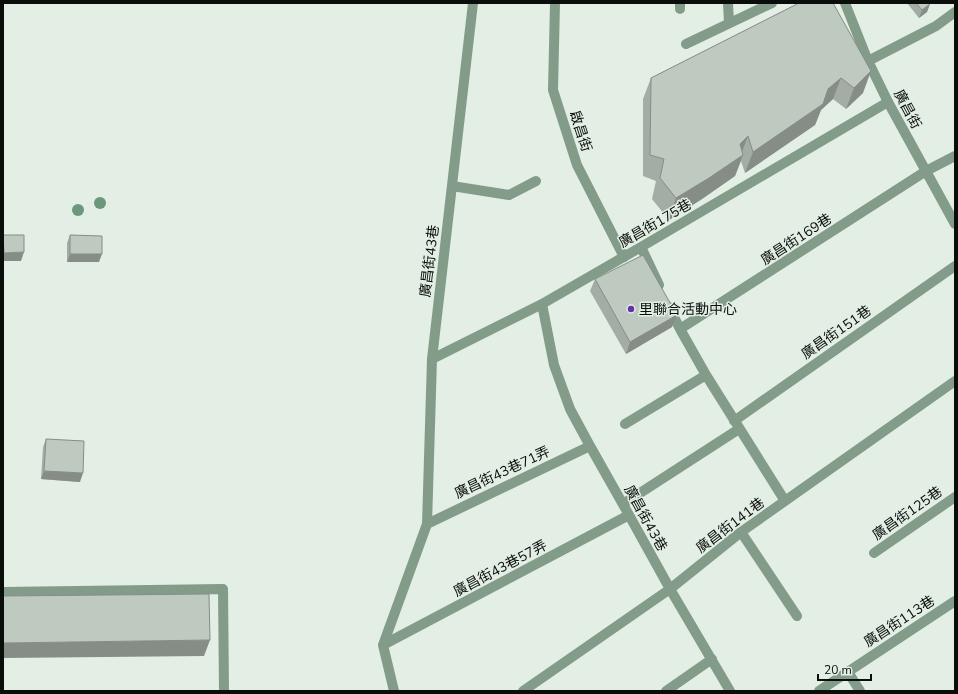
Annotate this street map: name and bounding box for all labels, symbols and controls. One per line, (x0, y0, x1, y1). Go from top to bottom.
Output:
street label: 廣昌街 (889, 86, 926, 132)
street label: 啟昌街 (565, 108, 596, 154)
street label: 廣昌街175巷 (615, 195, 695, 252)
street label: 廣昌街169巷 (757, 209, 835, 269)
street label: 廣昌街43巷 (416, 224, 443, 298)
place label: 里聯合活動中心 (639, 300, 737, 319)
street label: 廣昌街151巷 (798, 301, 875, 363)
marker: 里聯合活動中心 (626, 304, 636, 314)
street label: 廣昌街43巷71弄 (451, 442, 553, 503)
street label: 廣昌街43巷 (620, 482, 672, 555)
street label: 廣昌街125巷 (869, 482, 946, 544)
street label: 廣昌街141巷 (692, 493, 768, 557)
street label: 廣昌街43巷57弄 (450, 536, 550, 601)
street label: 廣昌街113巷 (860, 591, 938, 651)
scale bar (818, 656, 871, 682)
text: 20 m (824, 662, 852, 678)

